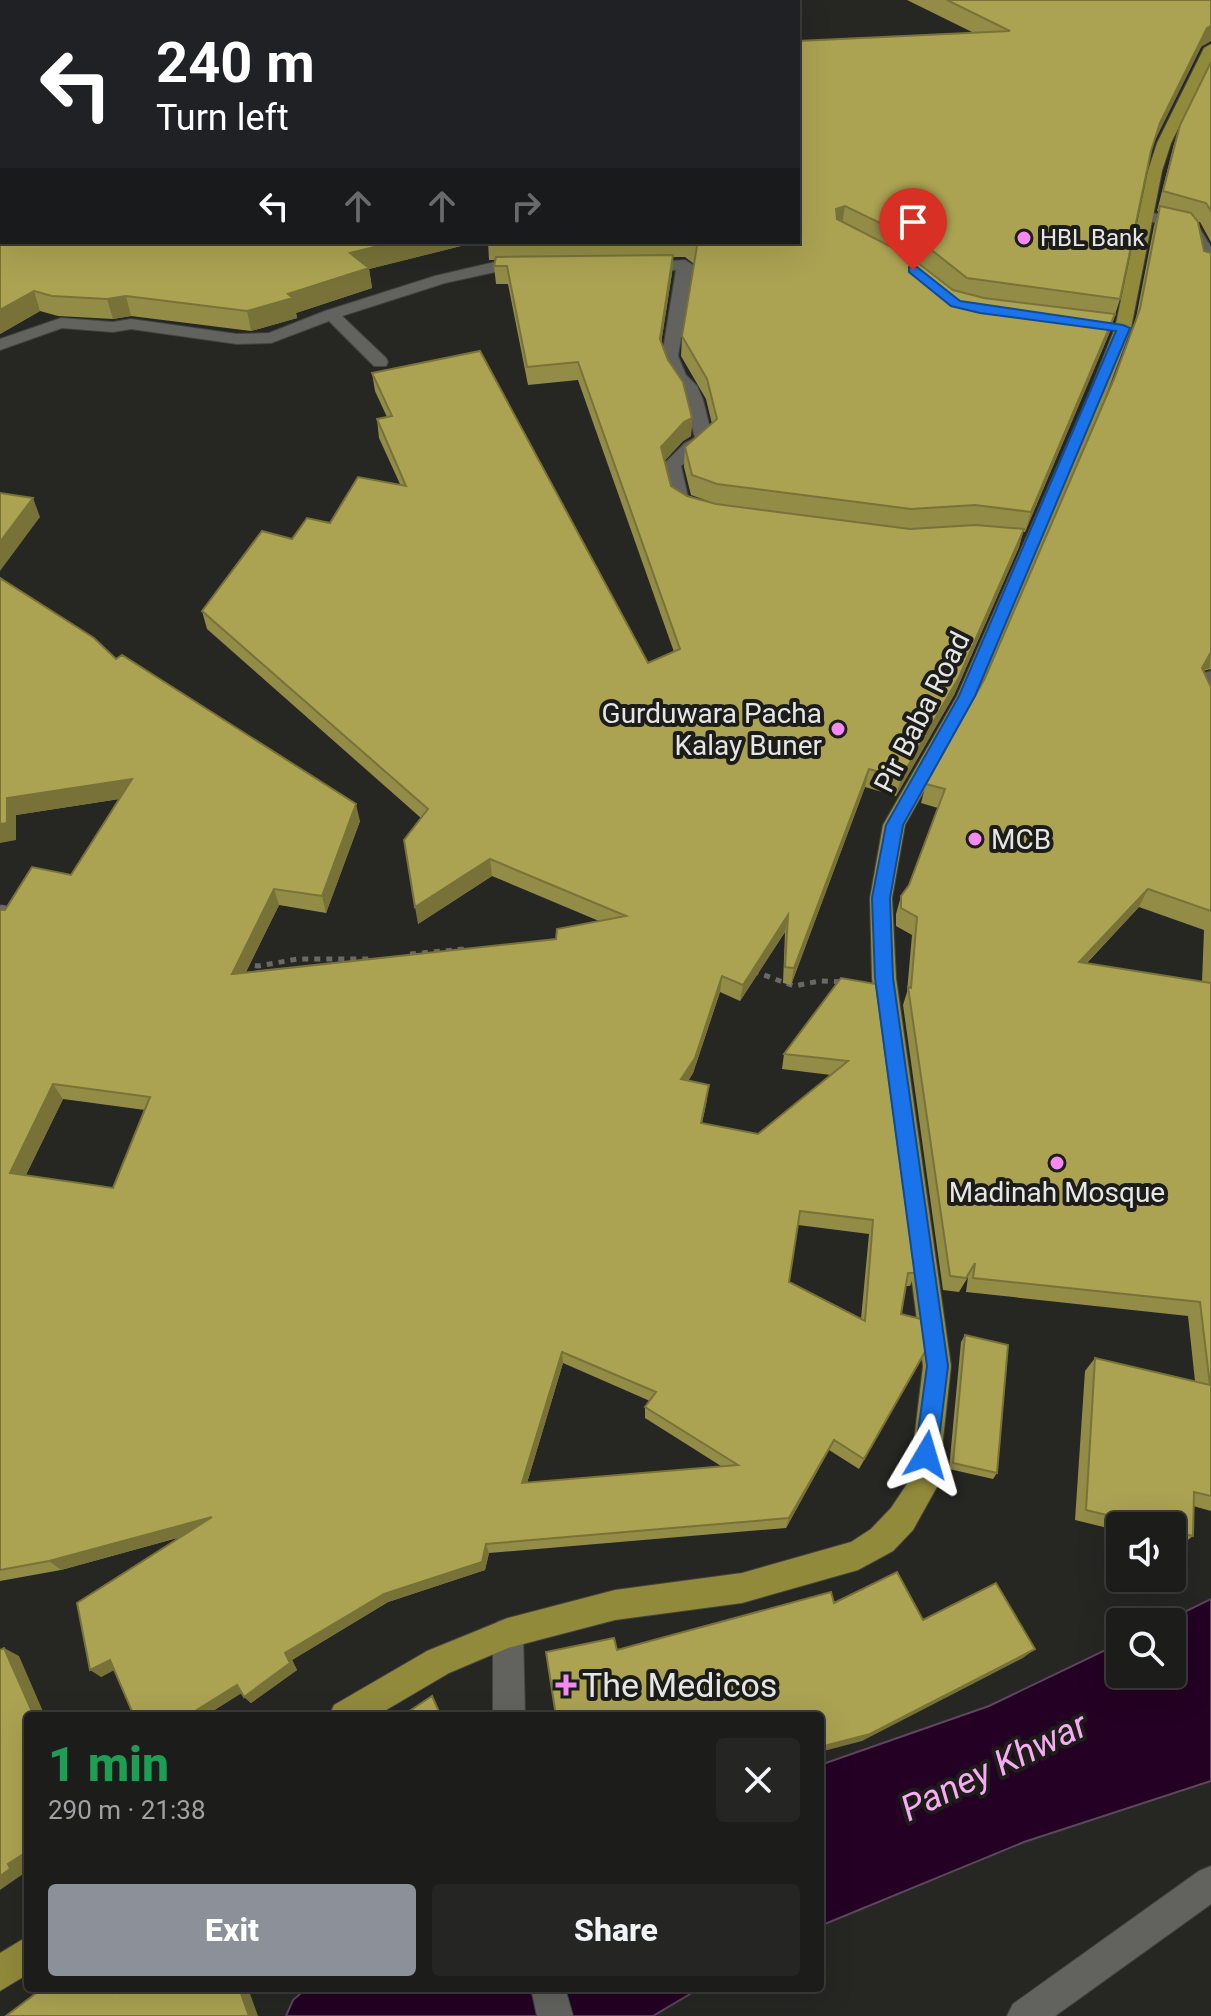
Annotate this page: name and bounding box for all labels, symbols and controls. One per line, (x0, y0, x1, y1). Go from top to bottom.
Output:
text: 240 m (156, 30, 315, 96)
icon: left (24, 32, 128, 136)
text: Turn left (156, 97, 289, 139)
icon: left (252, 184, 296, 228)
icon: ahead (336, 184, 380, 228)
icon: ahead (420, 184, 464, 228)
icon: right (504, 184, 548, 228)
pin (879, 188, 947, 270)
icon: arrive (891, 200, 935, 244)
place label: HBL Bank (1040, 224, 1145, 252)
marker: HBL Bank (1015, 229, 1033, 247)
street label: Pir Baba Road (867, 626, 977, 798)
place label: Gurduwara Pacha Kalay Buner (602, 697, 823, 762)
marker: Gurduwara Pacha Kalay Buner (829, 720, 847, 738)
place label: MCB (991, 823, 1051, 856)
marker: MCB (966, 830, 984, 848)
marker: Madinah Mosque (1048, 1154, 1066, 1172)
place label: Madinah Mosque (949, 1176, 1165, 1209)
position arrow (884, 1413, 968, 1497)
map controls (1106, 1512, 1186, 1688)
button: sound (1106, 1512, 1186, 1592)
button: search (1106, 1608, 1186, 1688)
place label: The Medicos (582, 1665, 777, 1705)
marker: The Medicos (557, 1676, 575, 1694)
water label: Paney Khwar (894, 1703, 1095, 1830)
text: 1 min (48, 1736, 169, 1793)
button: close (716, 1738, 800, 1822)
text: 290 m · 21:38 (48, 1795, 206, 1825)
button: Exit (48, 1884, 416, 1976)
button: Share (432, 1884, 800, 1976)

